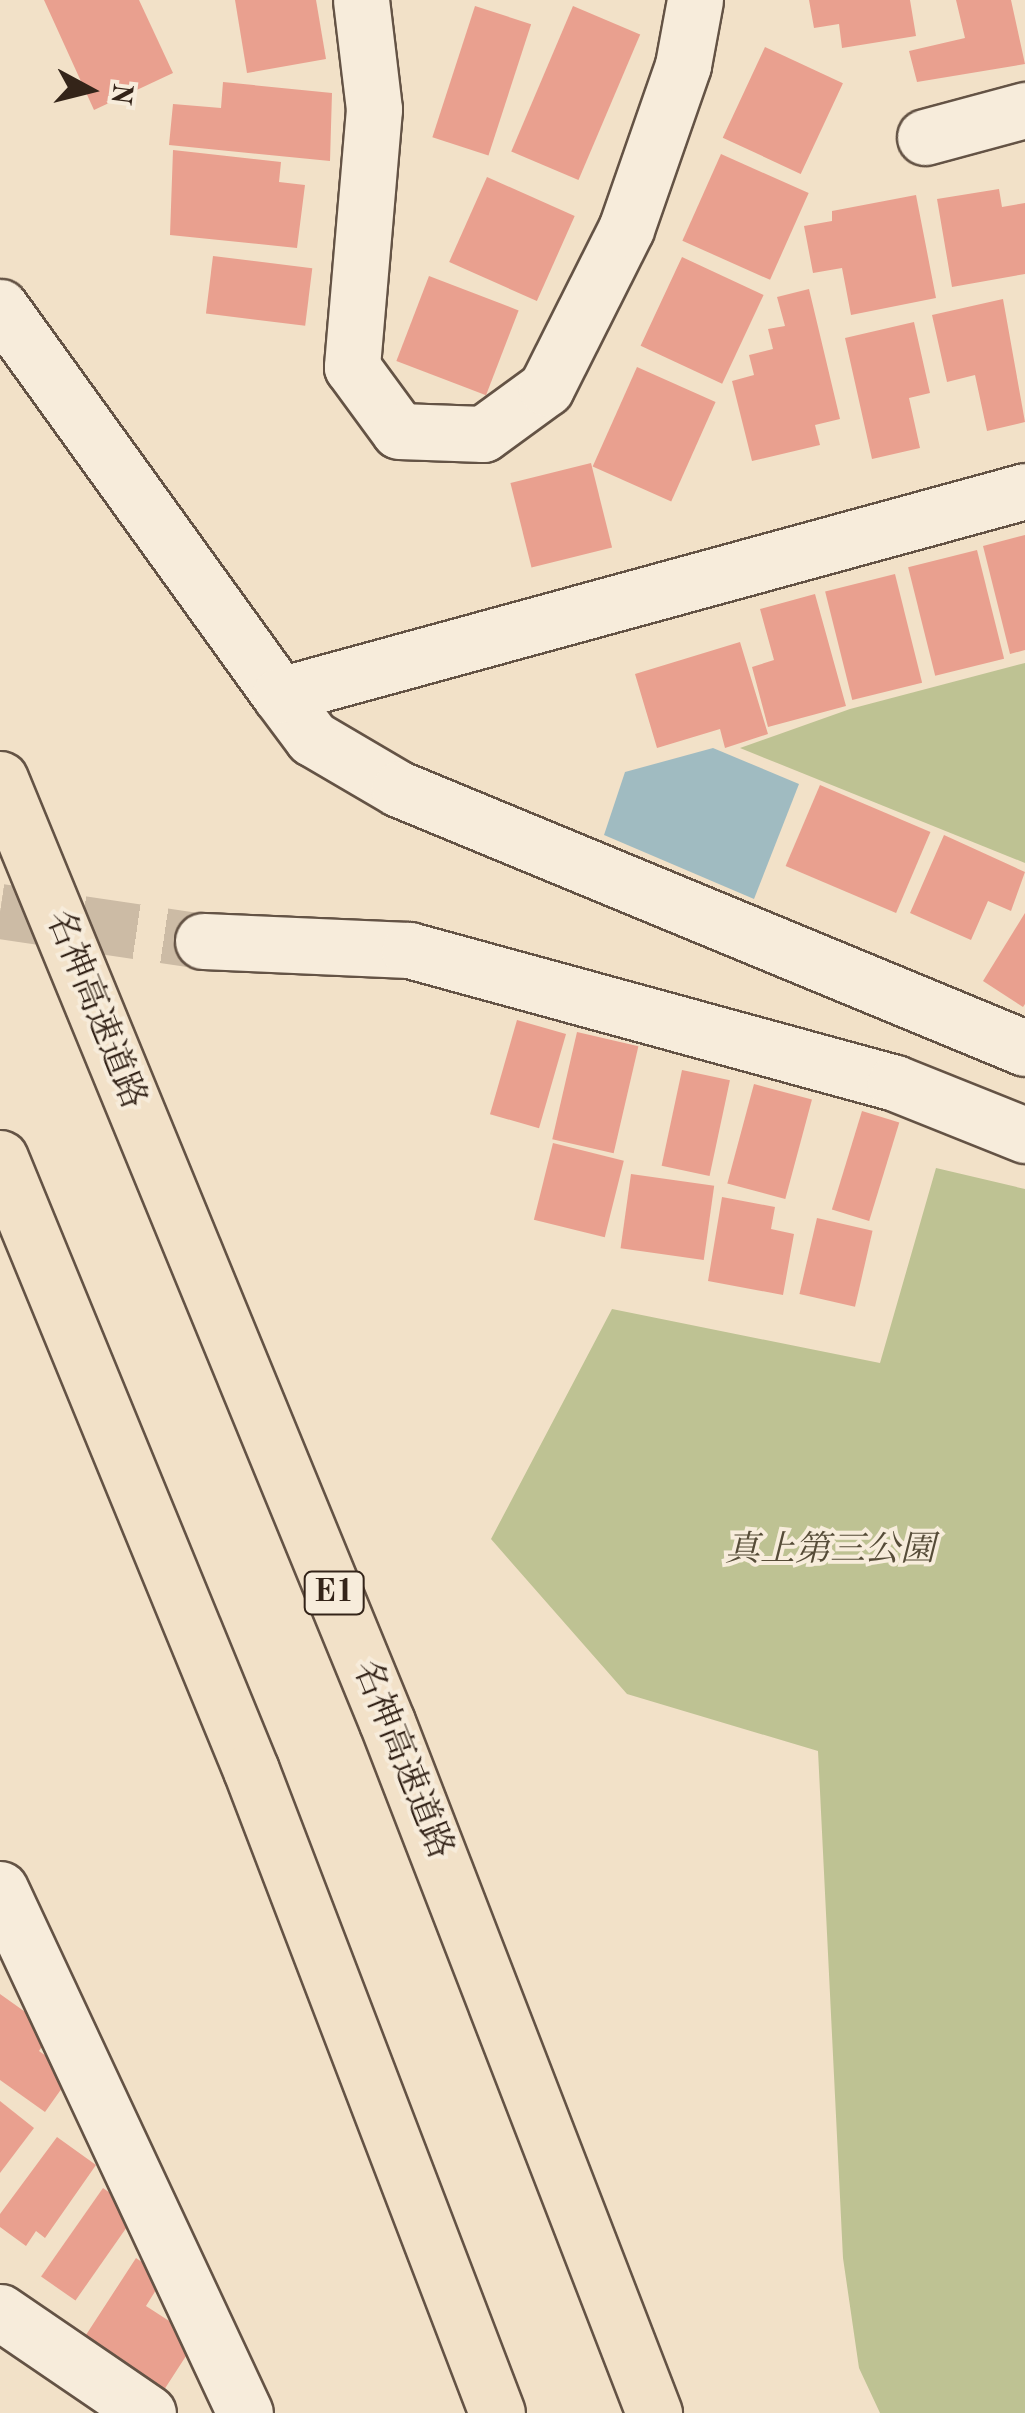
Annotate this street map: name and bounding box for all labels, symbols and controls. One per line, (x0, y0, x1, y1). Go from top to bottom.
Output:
north arrow (40, 40, 140, 140)
text: N (105, 81, 135, 106)
street label: 名神高速道路 (36, 905, 154, 1115)
park label: 真上第三公園 (725, 1530, 935, 1572)
road number: E1 (302, 1566, 366, 1620)
street label: 名神高速道路 (343, 1655, 461, 1865)

